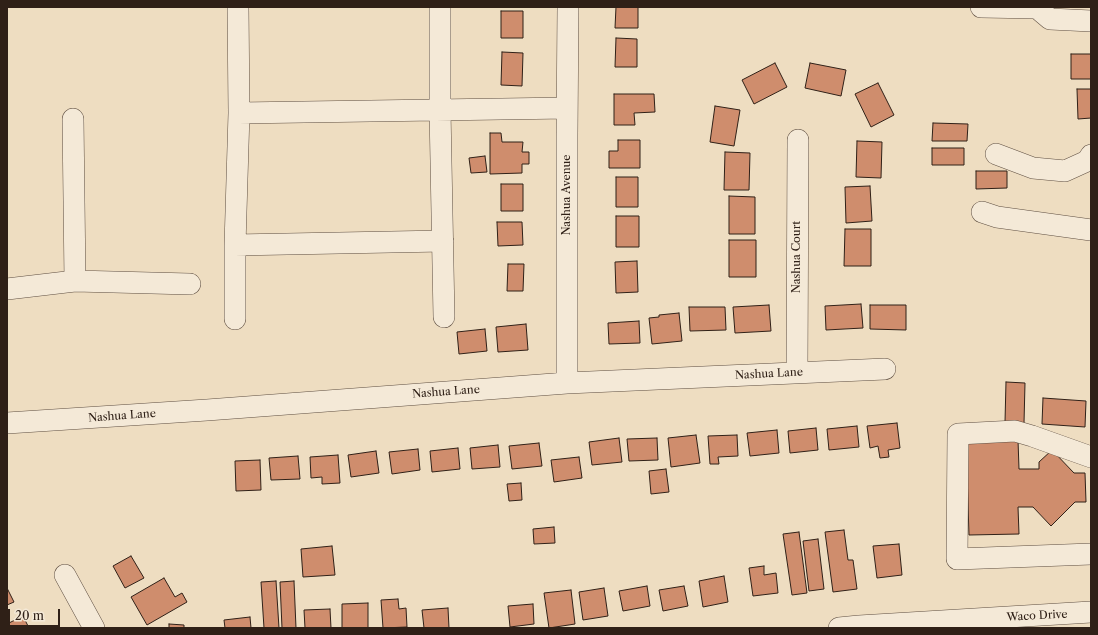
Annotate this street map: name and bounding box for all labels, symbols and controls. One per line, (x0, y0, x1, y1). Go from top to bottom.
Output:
street label: Nashua Avenue (560, 155, 574, 235)
street label: Nashua Court (790, 221, 804, 293)
street label: Nashua Lane (735, 366, 803, 382)
street label: Nashua Lane (412, 383, 480, 401)
street label: Nashua Lane (88, 407, 156, 425)
scale bar (10, 601, 62, 627)
text: 20 m (15, 608, 44, 623)
street label: Waco Drive (1006, 608, 1068, 624)

